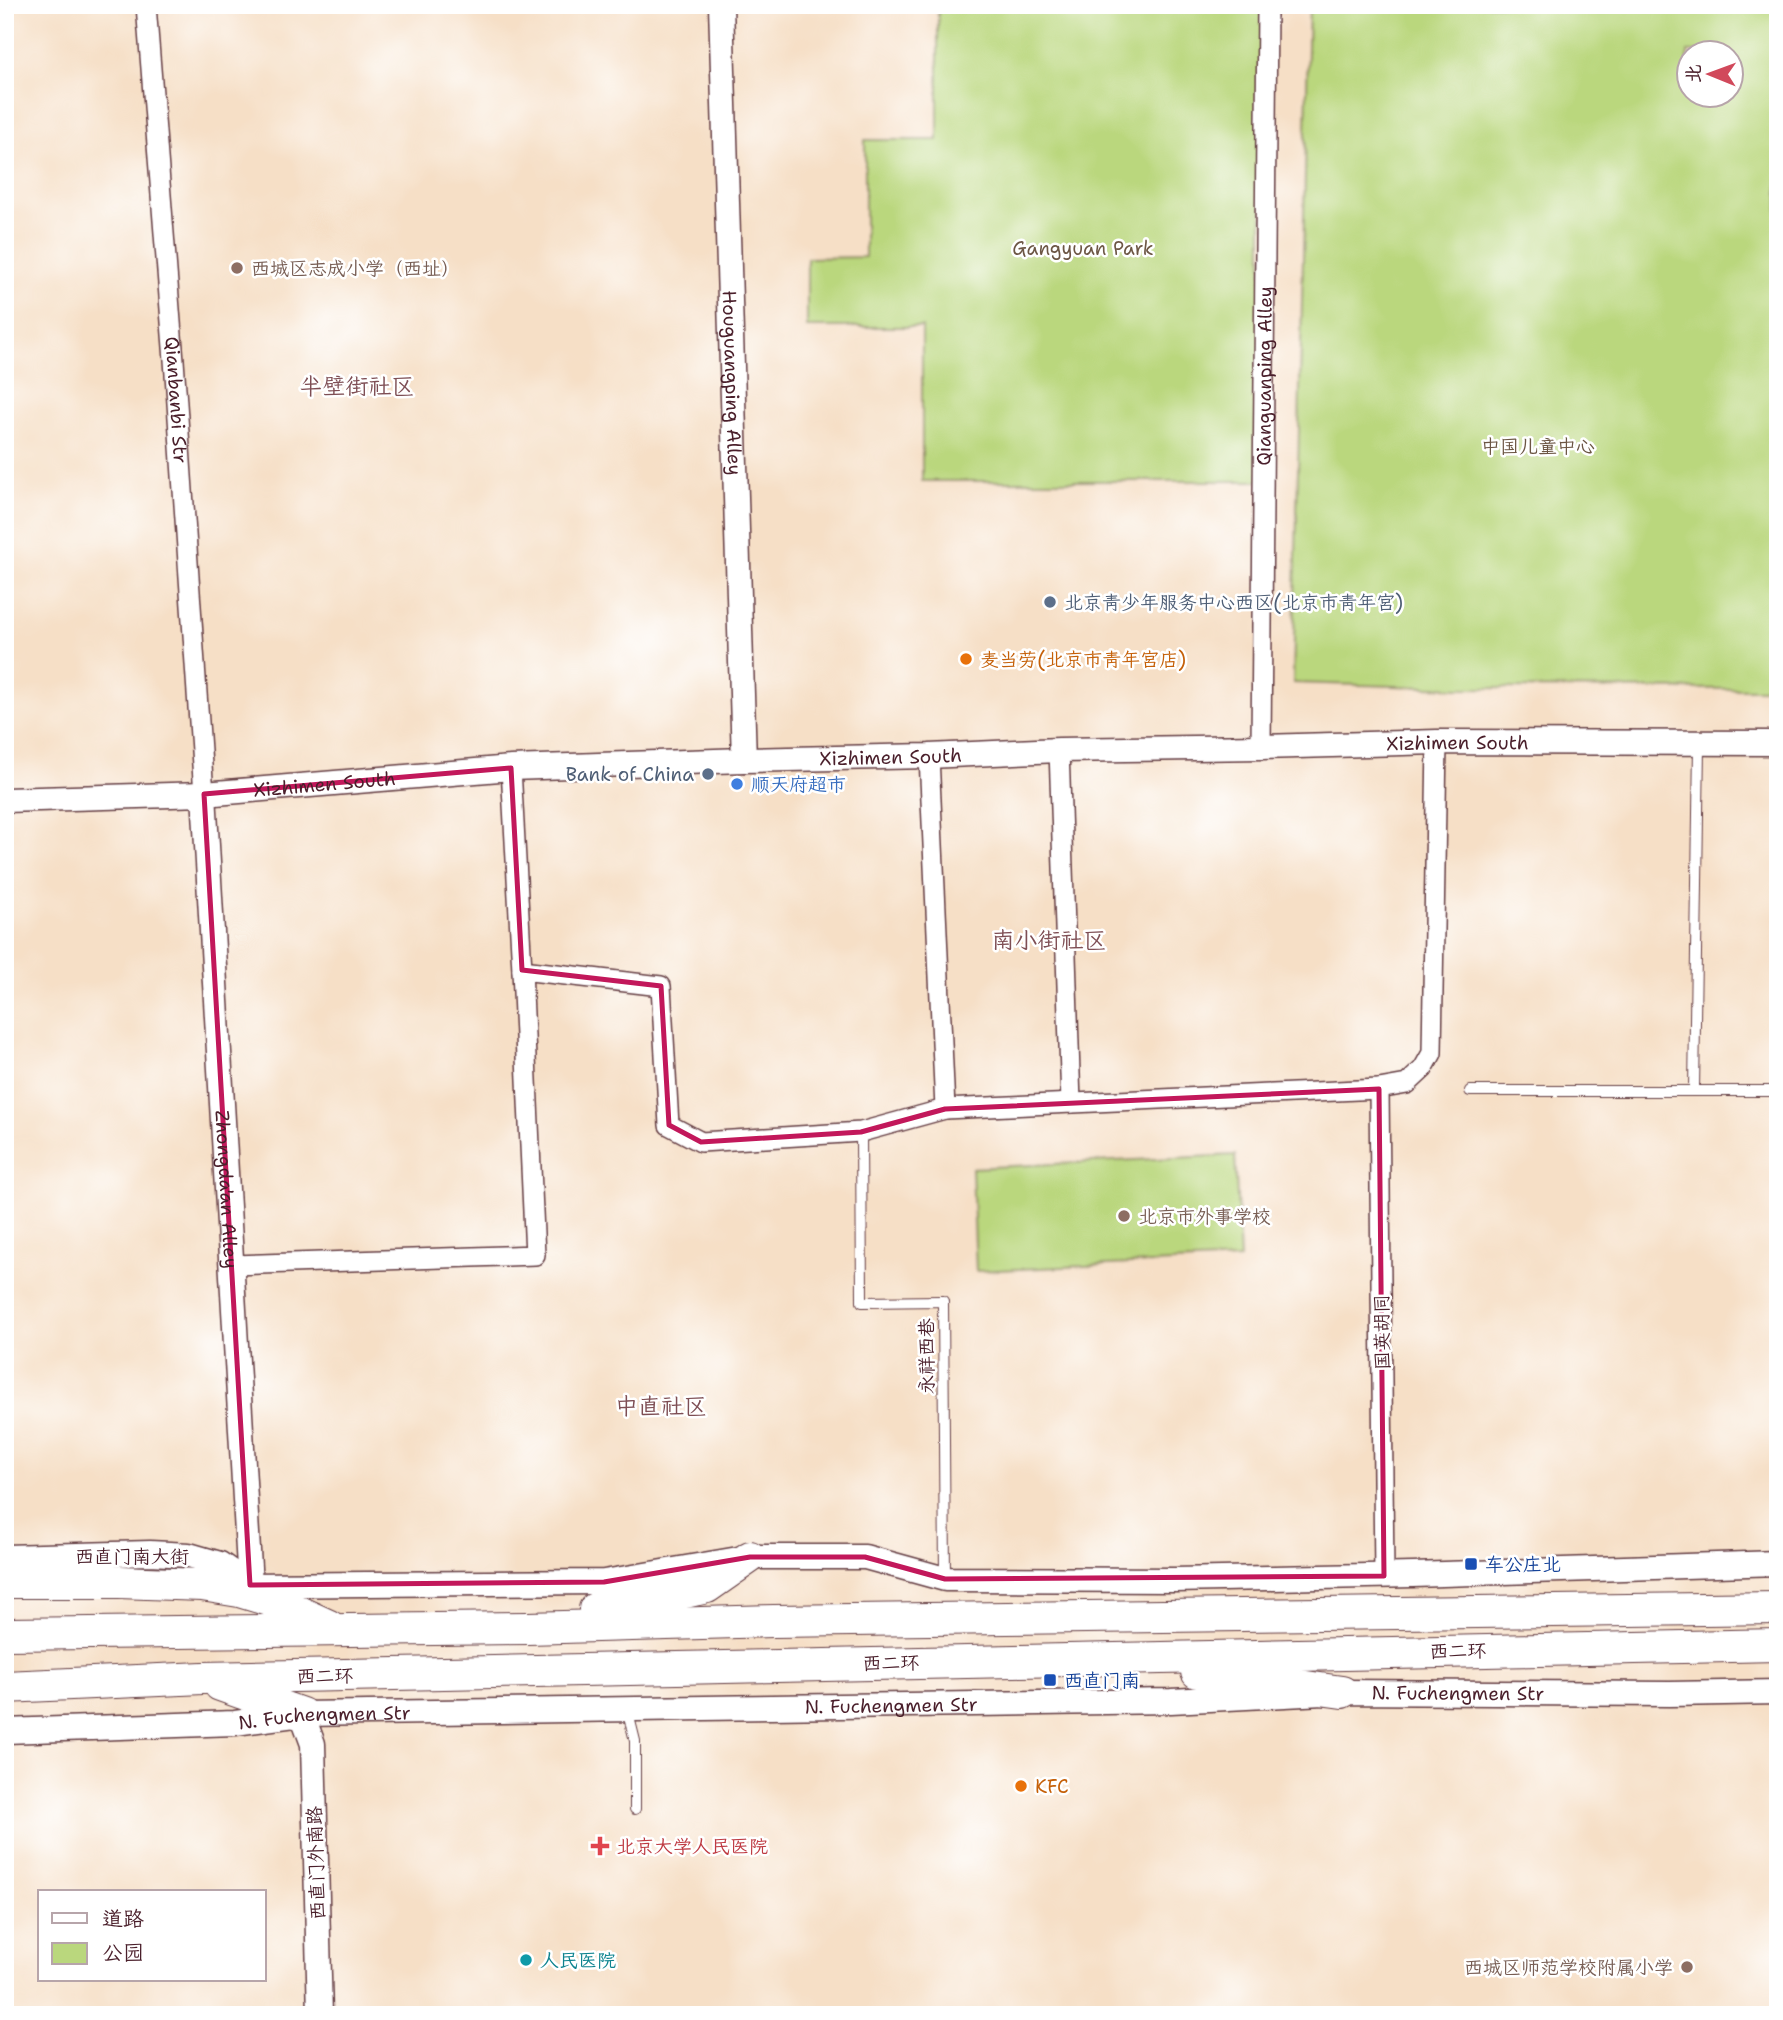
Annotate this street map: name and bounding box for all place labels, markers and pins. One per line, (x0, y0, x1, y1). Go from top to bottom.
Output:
place label: 西城区志成小学（西址） (251, 256, 460, 281)
marker: 西城区志成小学（西址） (229, 260, 245, 276)
place label: 北京青少年服务中心西区(北京市青年宫) (1064, 590, 1403, 615)
marker: 北京青少年服务中心西区(北京市青年宫) (1042, 594, 1058, 610)
place label: 麦当劳(北京市青年宫店) (980, 647, 1186, 672)
marker: 麦当劳(北京市青年宫店) (958, 651, 974, 667)
place label: Bank of China (566, 762, 694, 787)
marker: Bank of China (700, 766, 716, 782)
place label: 顺天府超市 (751, 772, 846, 797)
marker: 顺天府超市 (729, 776, 745, 792)
place label: 北京市外事学校 (1138, 1204, 1271, 1229)
marker: 北京市外事学校 (1116, 1208, 1132, 1224)
place label: 车公庄北 (1485, 1552, 1561, 1577)
marker: 车公庄北 (1463, 1556, 1479, 1572)
place label: 西直门南 (1064, 1668, 1140, 1693)
marker: 西直门南 (1042, 1672, 1058, 1688)
place label: KFC (1035, 1774, 1069, 1799)
marker: KFC (1013, 1778, 1029, 1794)
place label: 北京大学人民医院 (616, 1834, 768, 1859)
marker: 北京大学人民医院 (590, 1836, 610, 1856)
place label: 人民医院 (540, 1948, 616, 1973)
marker: 人民医院 (518, 1952, 534, 1968)
place label: 西城区师范学校附属小学 (1464, 1955, 1673, 1980)
marker: 西城区师范学校附属小学 (1679, 1959, 1695, 1975)

